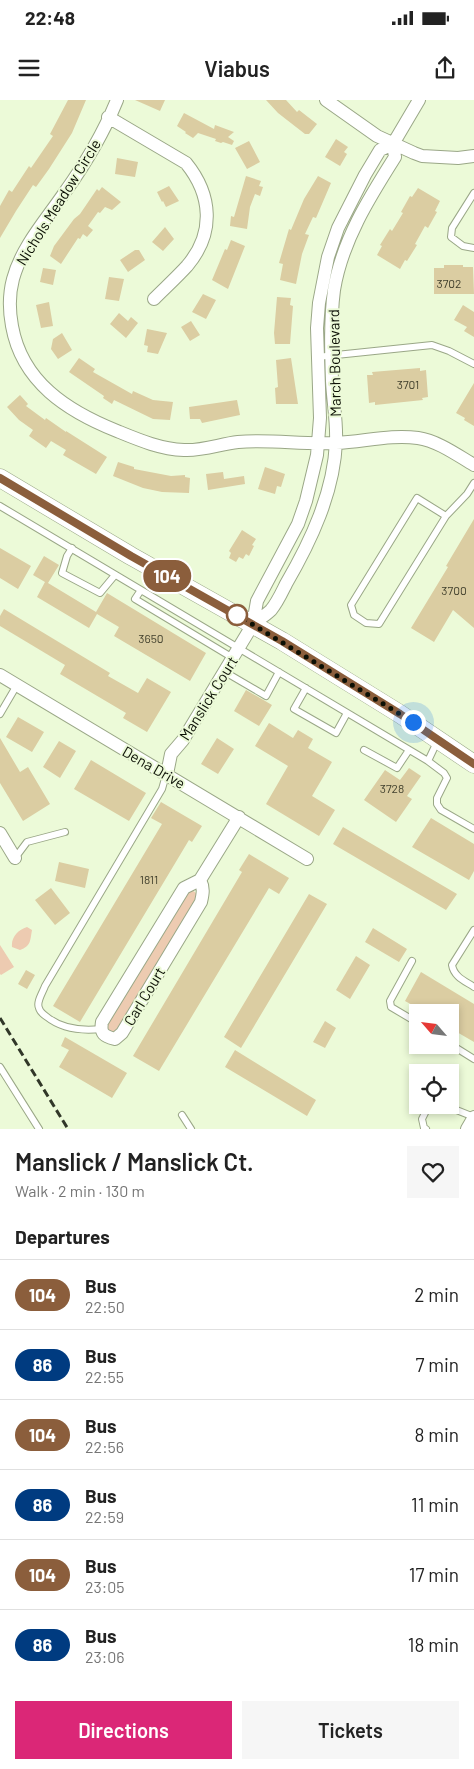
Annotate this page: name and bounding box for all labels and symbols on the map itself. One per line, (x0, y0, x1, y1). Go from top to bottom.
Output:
street label: Nichols Meadow Circle (12, 136, 104, 268)
house number: 3702 (436, 276, 462, 290)
street label: March Boulevard (324, 309, 344, 417)
house number: 3701 (397, 377, 419, 391)
line badge: 104 (138, 560, 196, 592)
house number: 3700 (441, 583, 467, 597)
unlabelled marker (226, 604, 248, 626)
house number: 3650 (138, 631, 164, 645)
street label: Manslick Court (175, 653, 241, 743)
your location (401, 710, 426, 735)
street label: Dena Drive (119, 742, 189, 792)
house number: 3728 (380, 781, 404, 795)
house number: 1811 (140, 872, 158, 886)
street label: Carl Court (120, 964, 168, 1028)
north arrow (409, 1004, 459, 1054)

